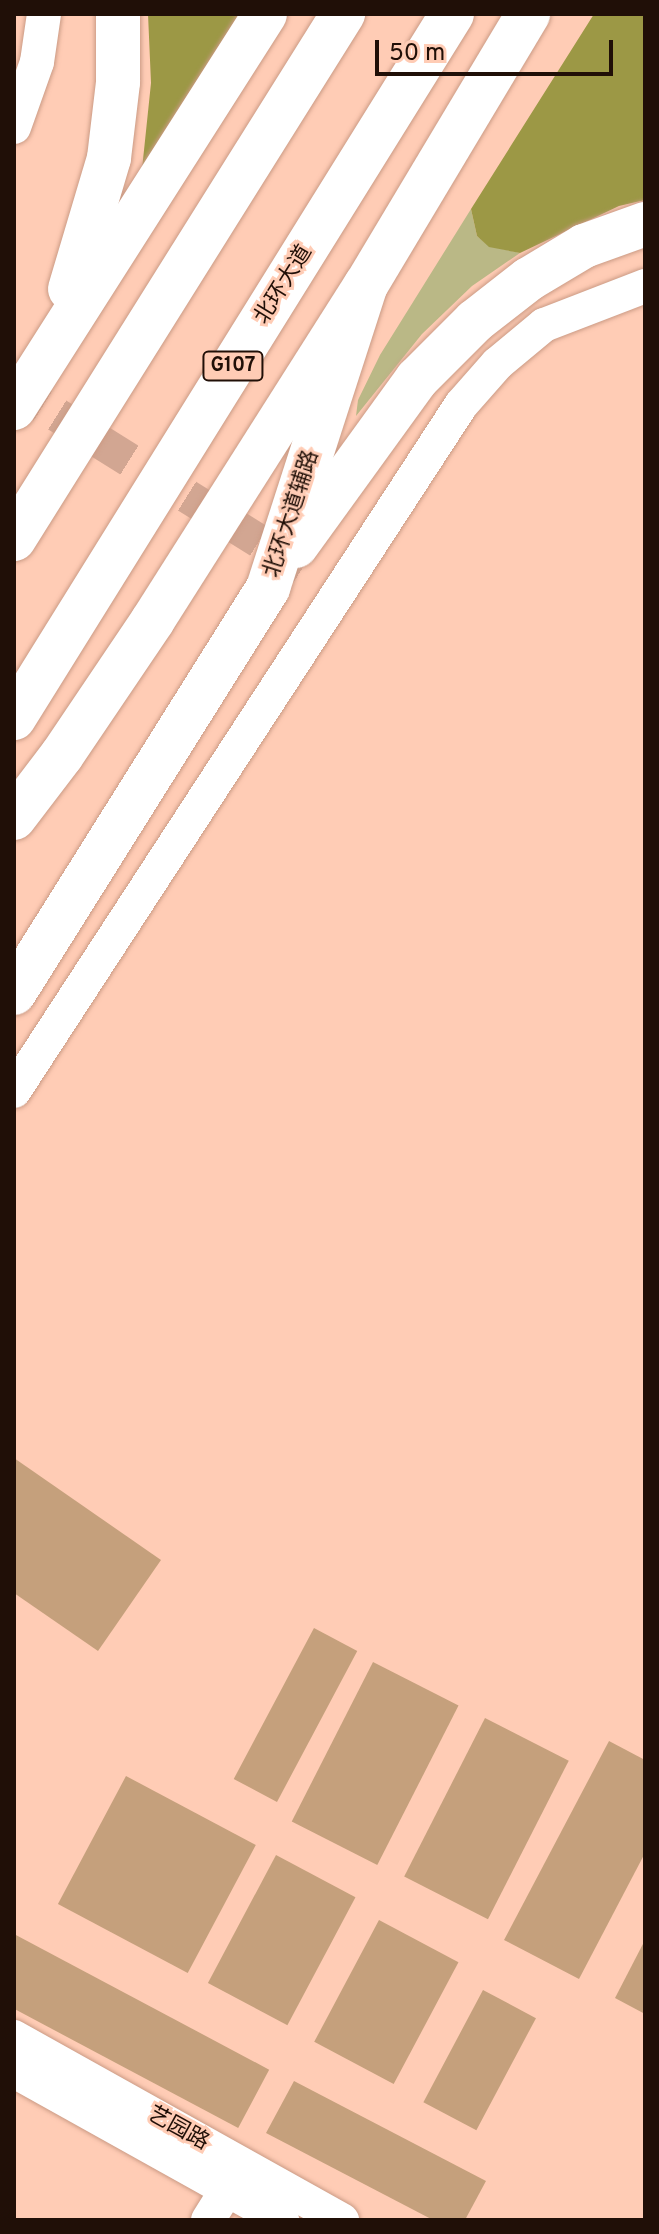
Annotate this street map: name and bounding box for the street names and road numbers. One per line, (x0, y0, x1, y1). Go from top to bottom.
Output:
street label: 北环大道 (249, 241, 319, 329)
road number: G107 (201, 350, 265, 382)
street label: 北环大道辅路 (259, 447, 325, 581)
street label: 艺园路 (143, 2101, 213, 2157)

